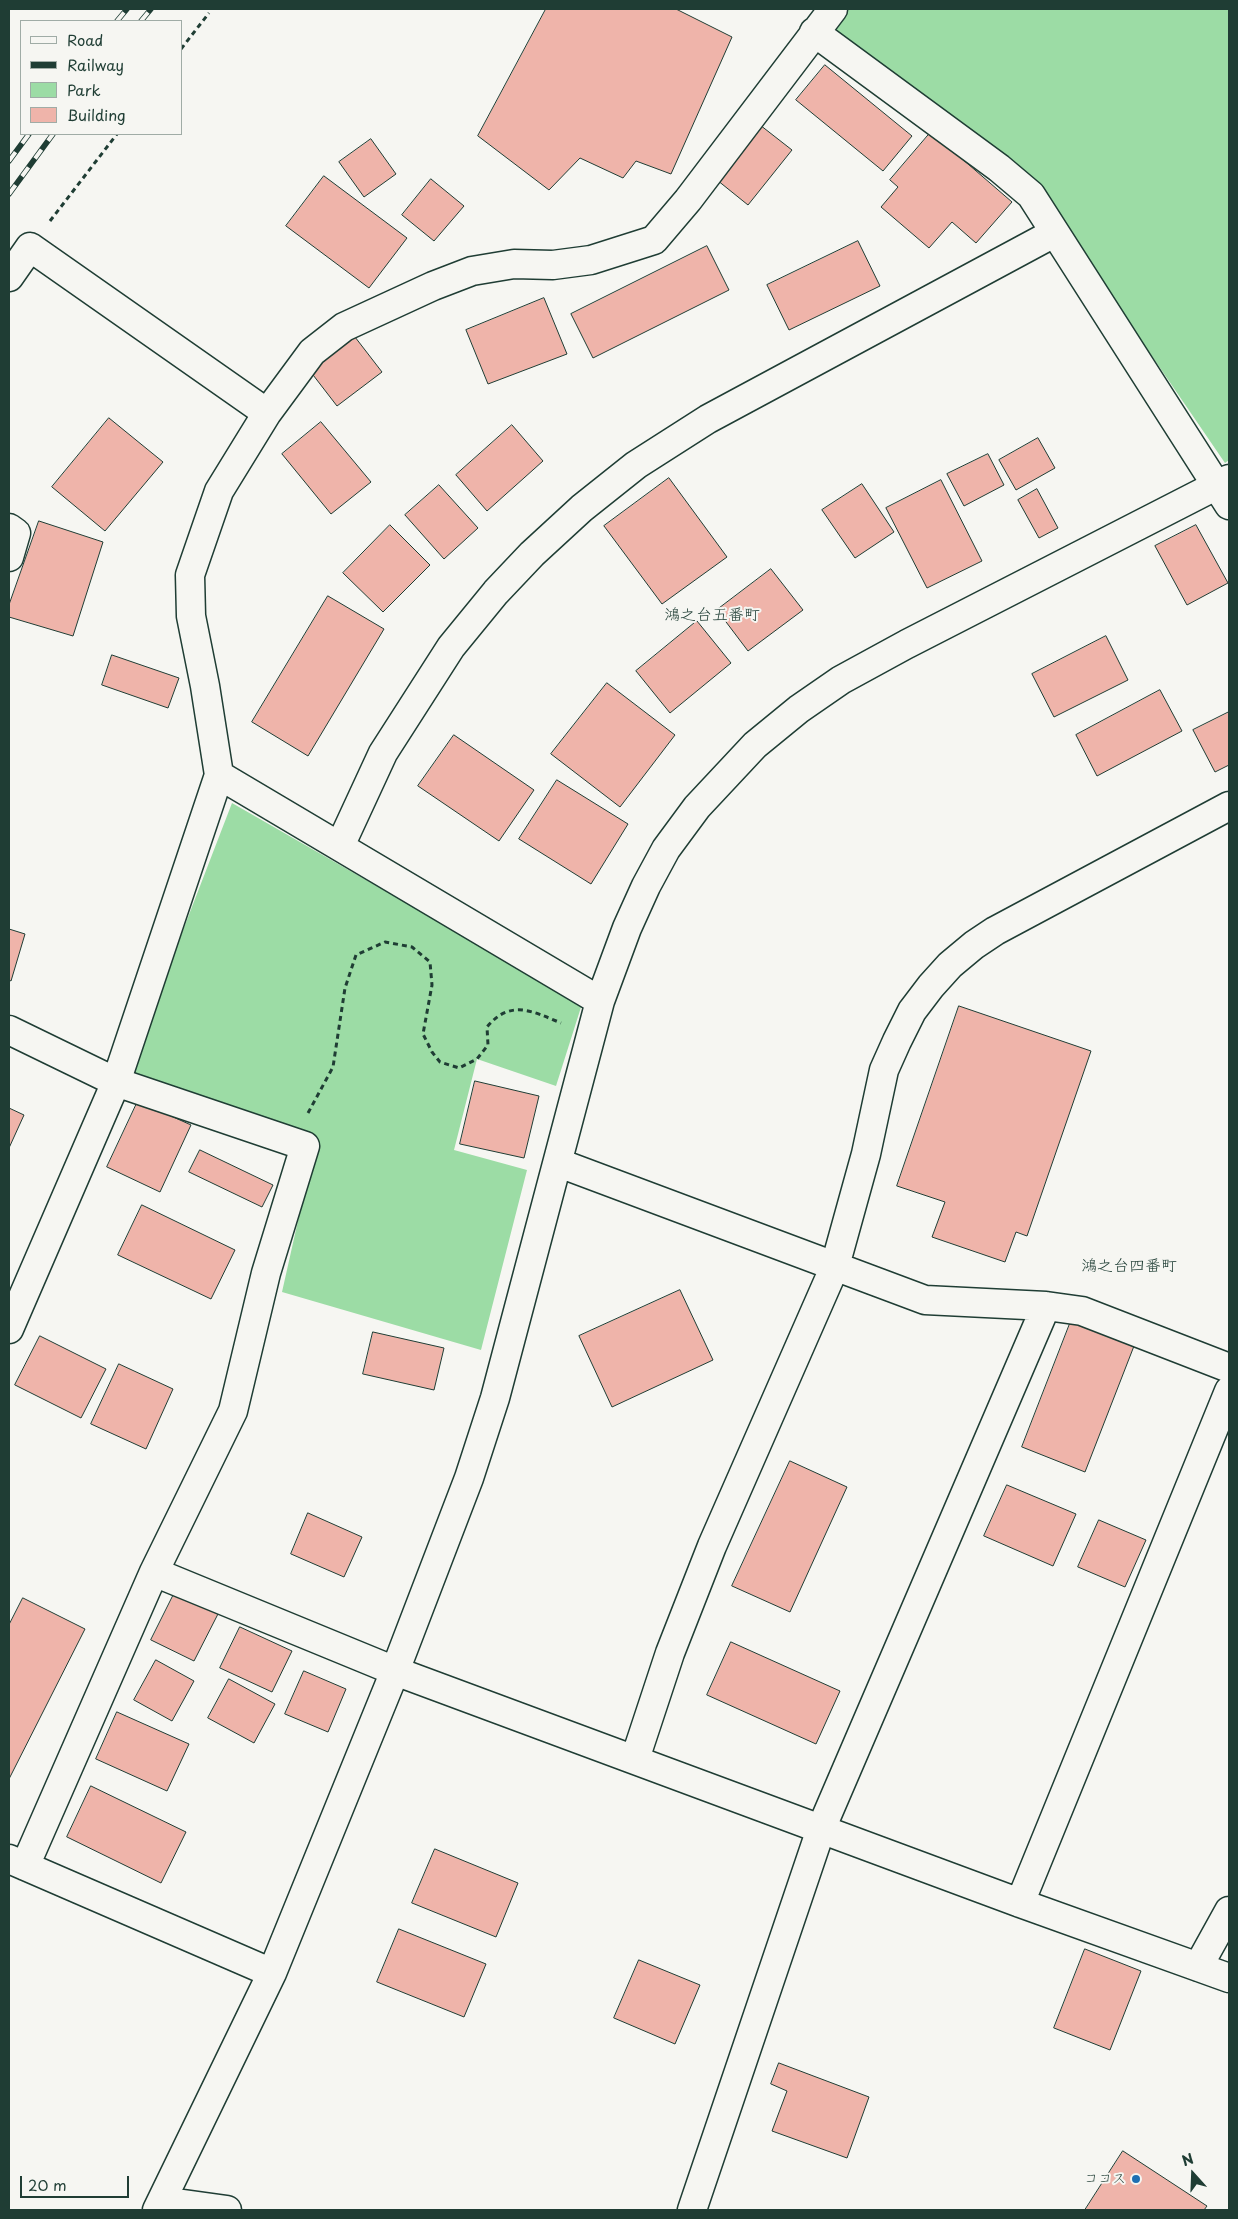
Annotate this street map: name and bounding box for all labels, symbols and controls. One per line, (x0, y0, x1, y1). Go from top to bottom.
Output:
legend (20, 20, 182, 135)
text: Road (67, 28, 103, 51)
text: Railway (67, 53, 124, 76)
text: Park (67, 78, 101, 101)
text: Building (67, 103, 126, 126)
district label: 鴻之台五番町 (664, 606, 760, 626)
district label: 鴻之台四番町 (1081, 1257, 1177, 1277)
text: N (1179, 2148, 1197, 2171)
north arrow (1168, 2149, 1218, 2199)
scale bar (22, 2166, 131, 2198)
place label: ココス (1084, 2171, 1126, 2187)
text: 20 m (28, 2173, 67, 2196)
marker: ココス (1130, 2173, 1142, 2185)

